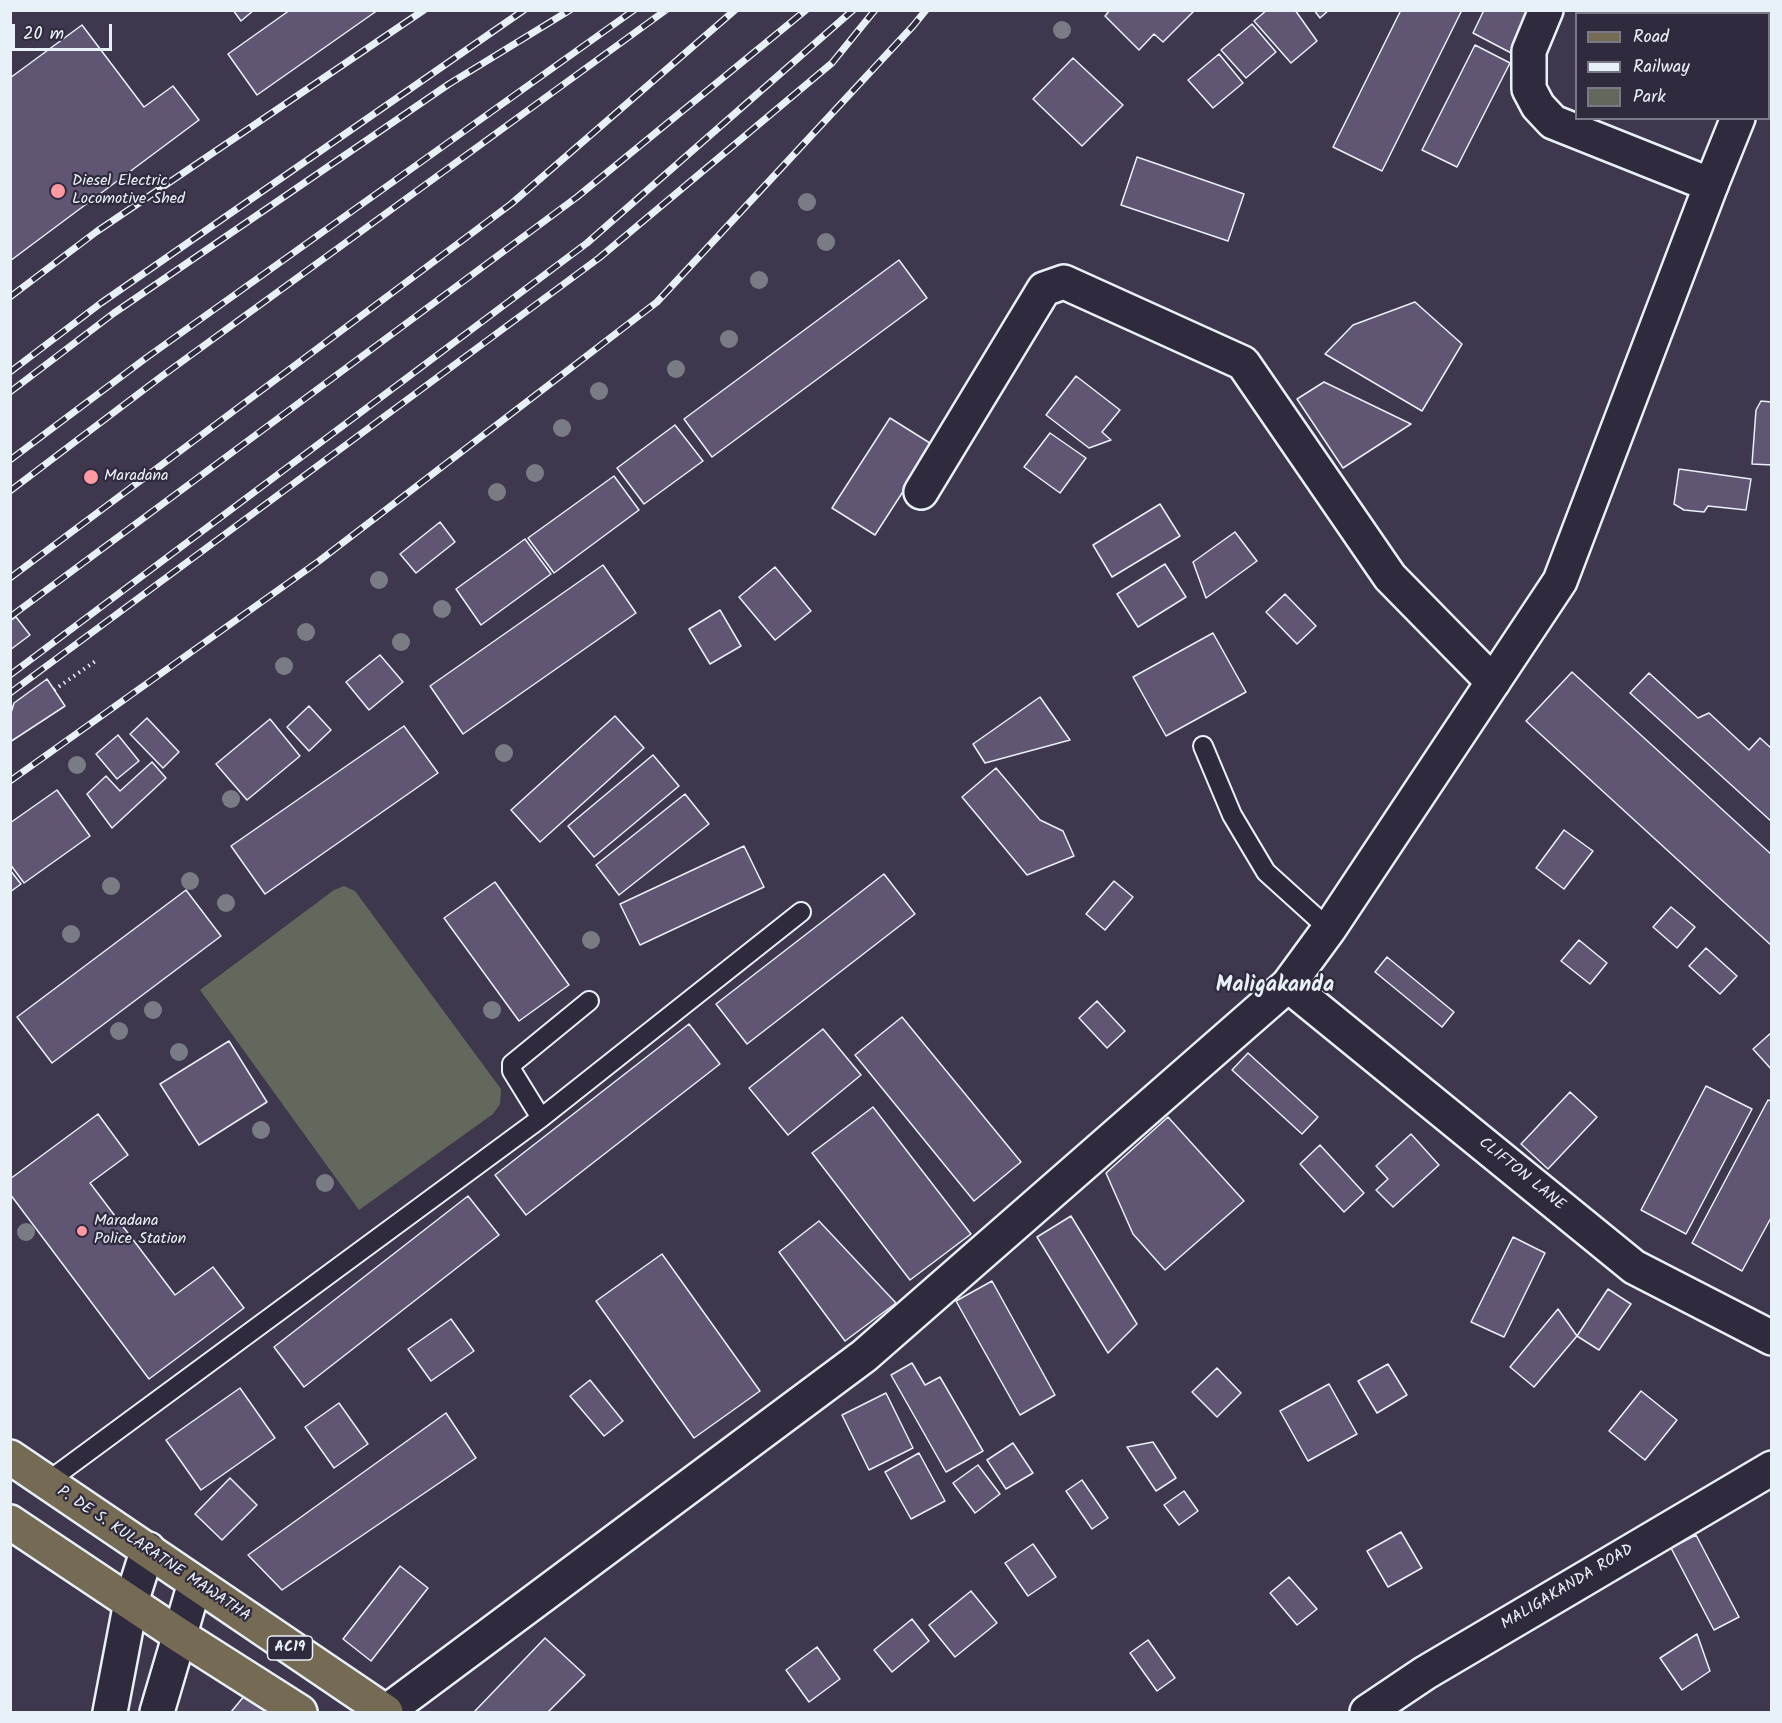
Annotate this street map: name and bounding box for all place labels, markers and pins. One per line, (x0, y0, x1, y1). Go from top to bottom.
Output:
place label: Diesel Electric Locomotive Shed (72, 172, 185, 210)
marker: Diesel Electric Locomotive Shed (49, 182, 67, 200)
place label: Maradana (104, 467, 168, 487)
marker: Maradana (82, 468, 100, 486)
place label: Maradana Police Station (94, 1212, 186, 1250)
marker: Maradana Police Station (75, 1224, 89, 1238)

